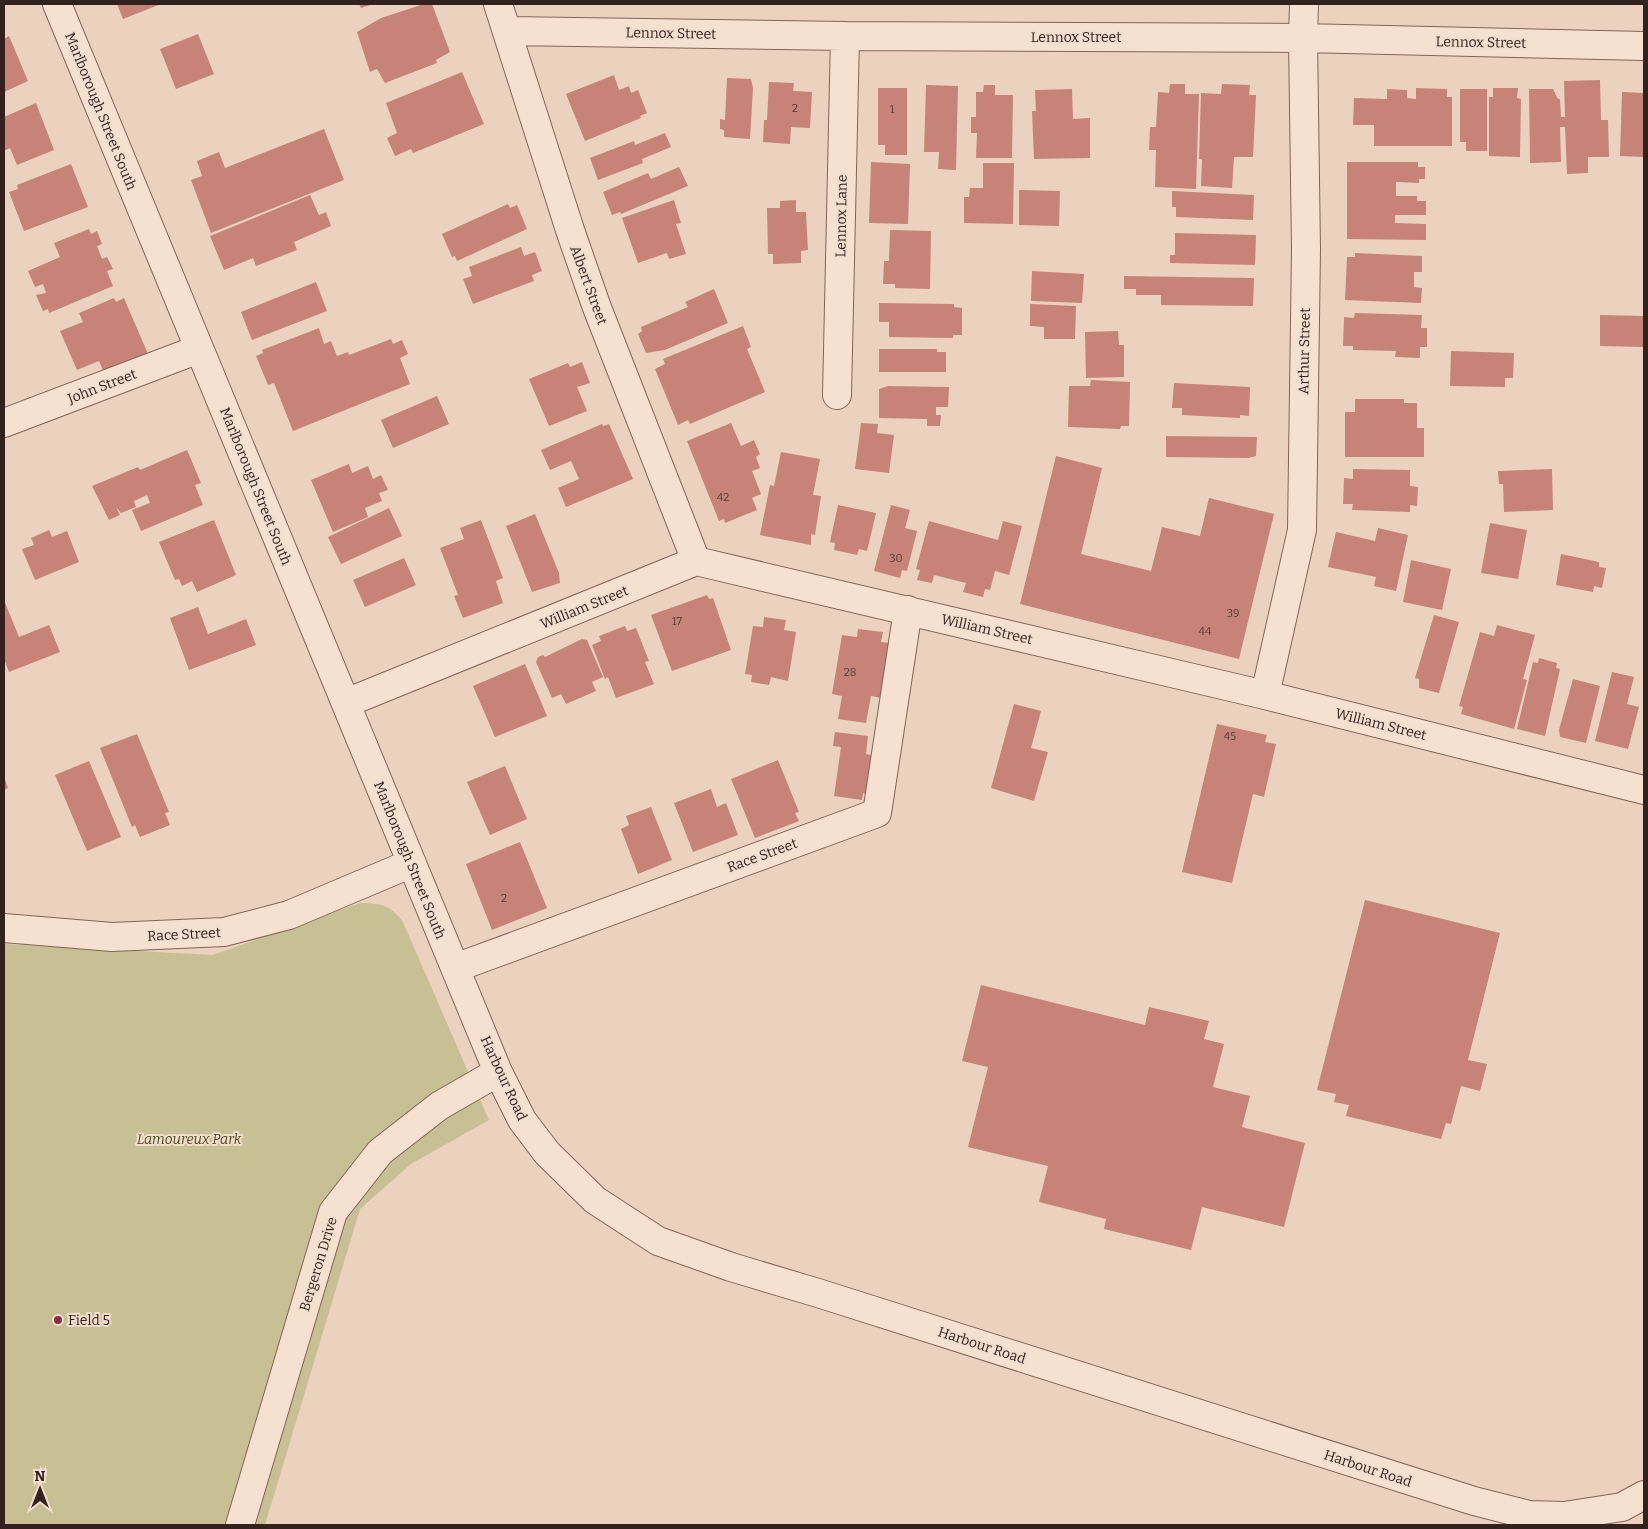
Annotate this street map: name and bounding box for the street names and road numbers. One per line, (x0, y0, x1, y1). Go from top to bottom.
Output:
street label: Lennox Street (626, 24, 716, 43)
street label: Lennox Street (1031, 29, 1121, 46)
street label: Marlborough Street South (61, 30, 140, 193)
street label: Lennox Street (1436, 33, 1526, 52)
street label: Lennox Lane (832, 174, 851, 258)
street label: Albert Street (566, 243, 611, 327)
street label: Arthur Street (1295, 308, 1314, 394)
street label: John Street (64, 366, 139, 408)
street label: Marlborough Street South (216, 405, 295, 568)
street label: William Street (538, 582, 631, 633)
street label: William Street (940, 611, 1034, 648)
street label: William Street (1334, 705, 1428, 744)
street label: Marlborough Street South (370, 779, 449, 942)
street label: Race Street (725, 835, 800, 876)
street label: Race Street (147, 924, 221, 945)
street label: Harbour Road (477, 1033, 531, 1123)
street label: Bergeron Drive (296, 1215, 341, 1313)
street label: Harbour Road (936, 1323, 1028, 1368)
street label: Harbour Road (1322, 1446, 1414, 1491)

